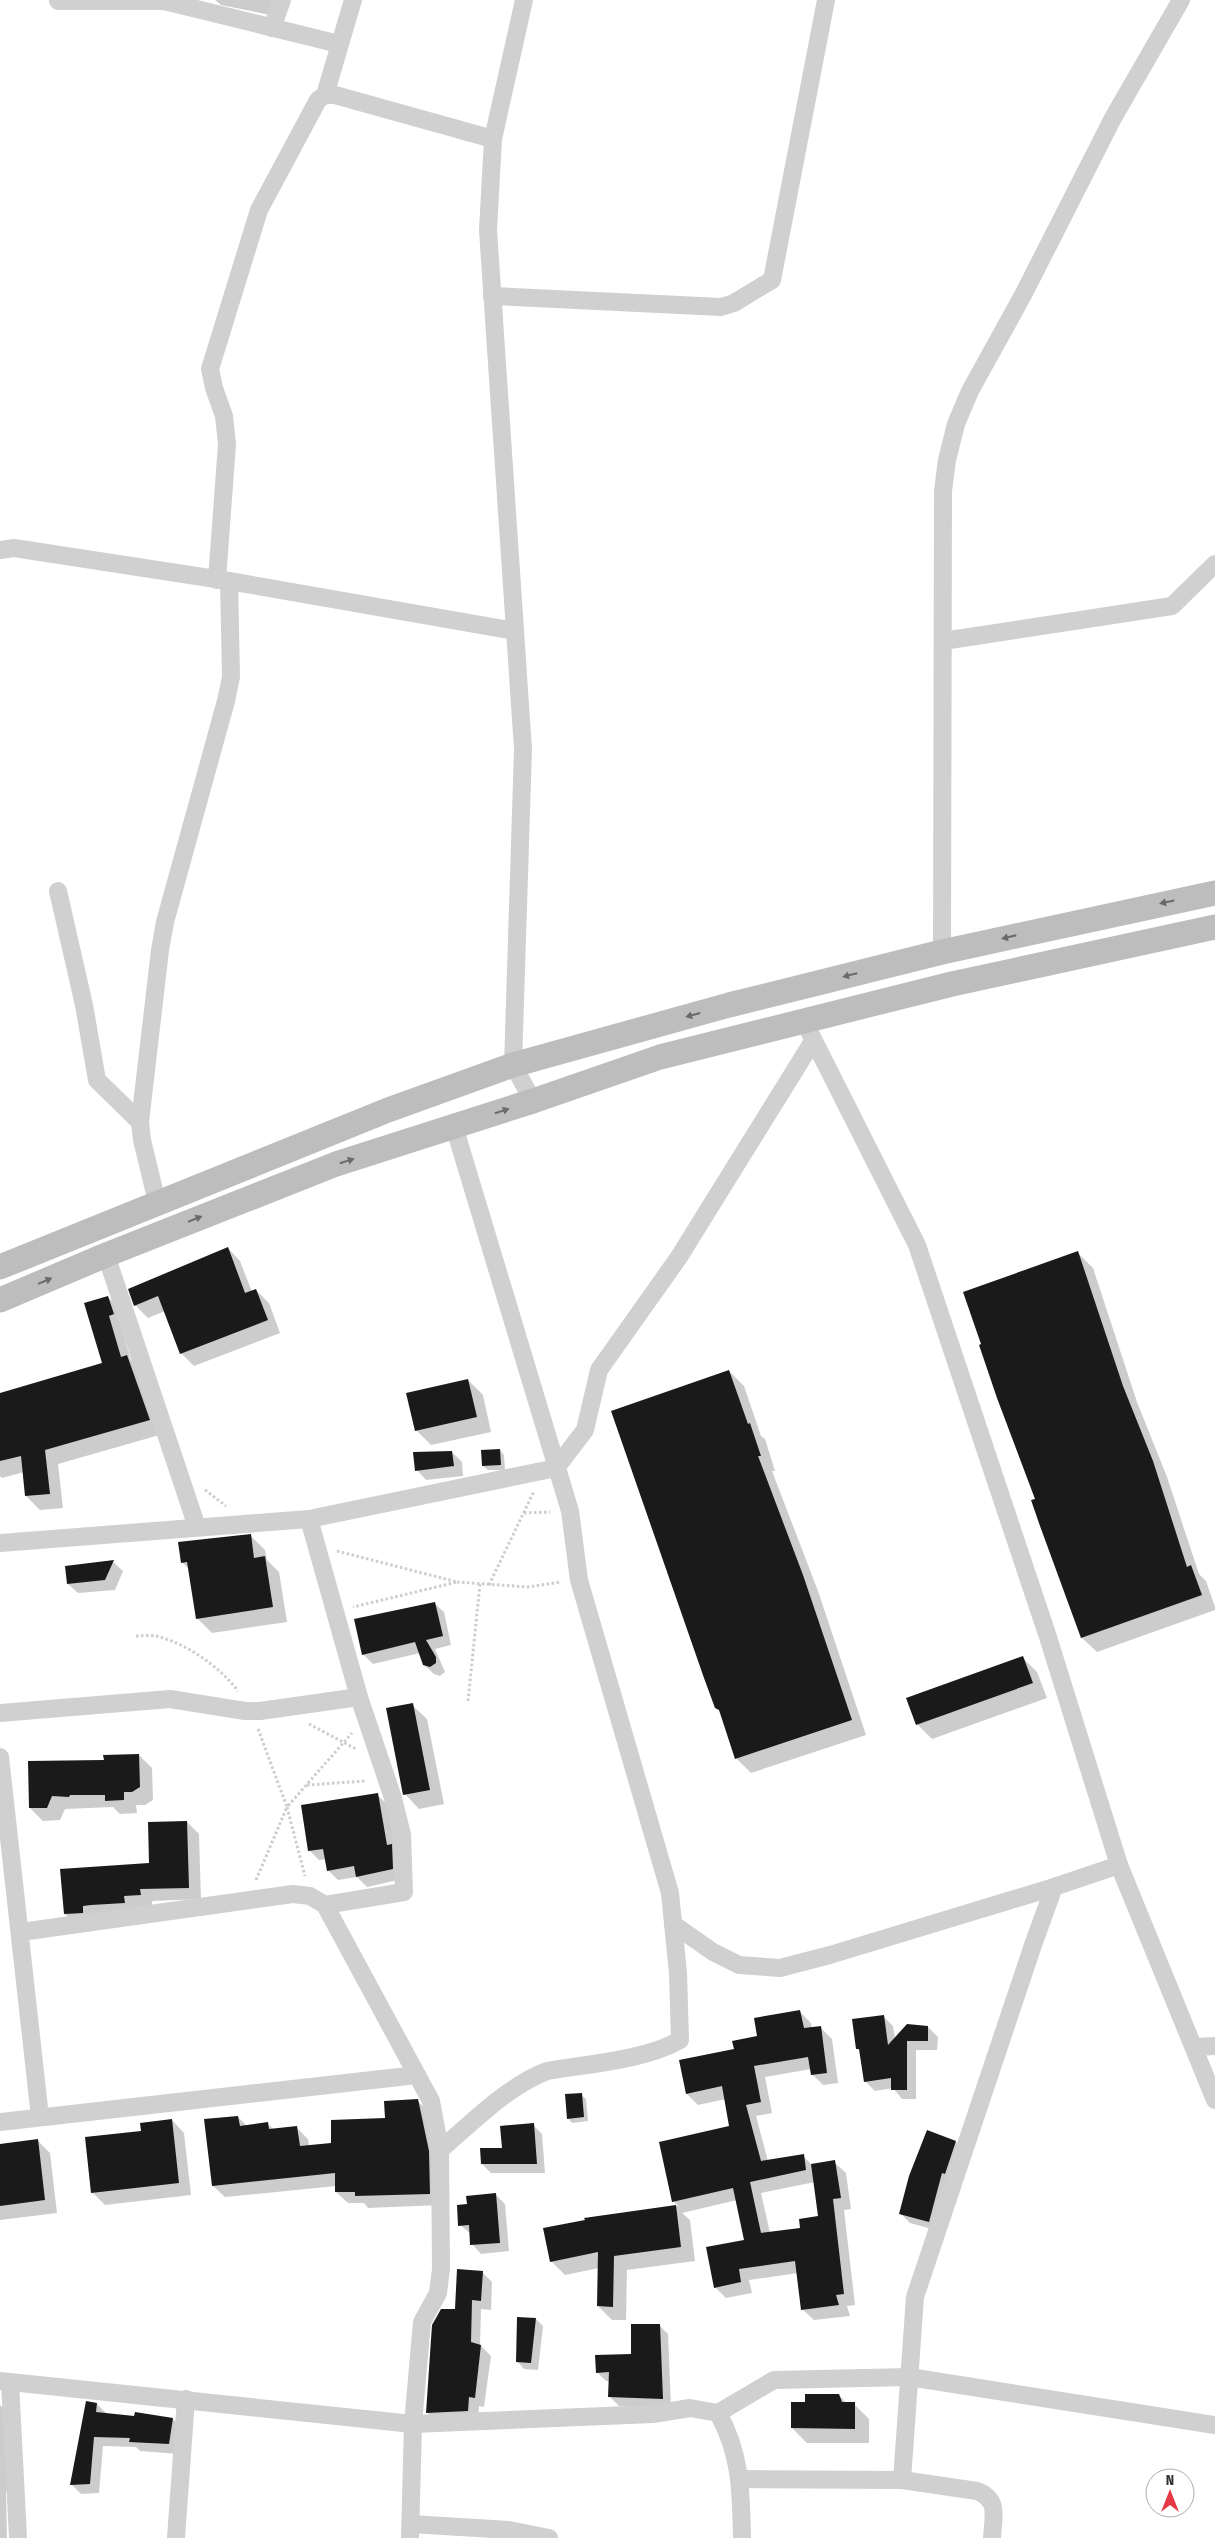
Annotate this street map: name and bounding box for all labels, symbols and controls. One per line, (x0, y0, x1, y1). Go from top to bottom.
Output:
one-way arrow (1159, 899, 1175, 907)
one-way arrow (1001, 933, 1016, 941)
one-way arrow (843, 971, 858, 979)
one-way arrow (685, 1011, 701, 1019)
one-way arrow (494, 1107, 509, 1114)
one-way arrow (340, 1156, 355, 1164)
one-way arrow (188, 1215, 203, 1223)
one-way arrow (38, 1277, 53, 1285)
north arrow (1145, 2468, 1195, 2518)
text: N (1166, 2472, 1174, 2489)

